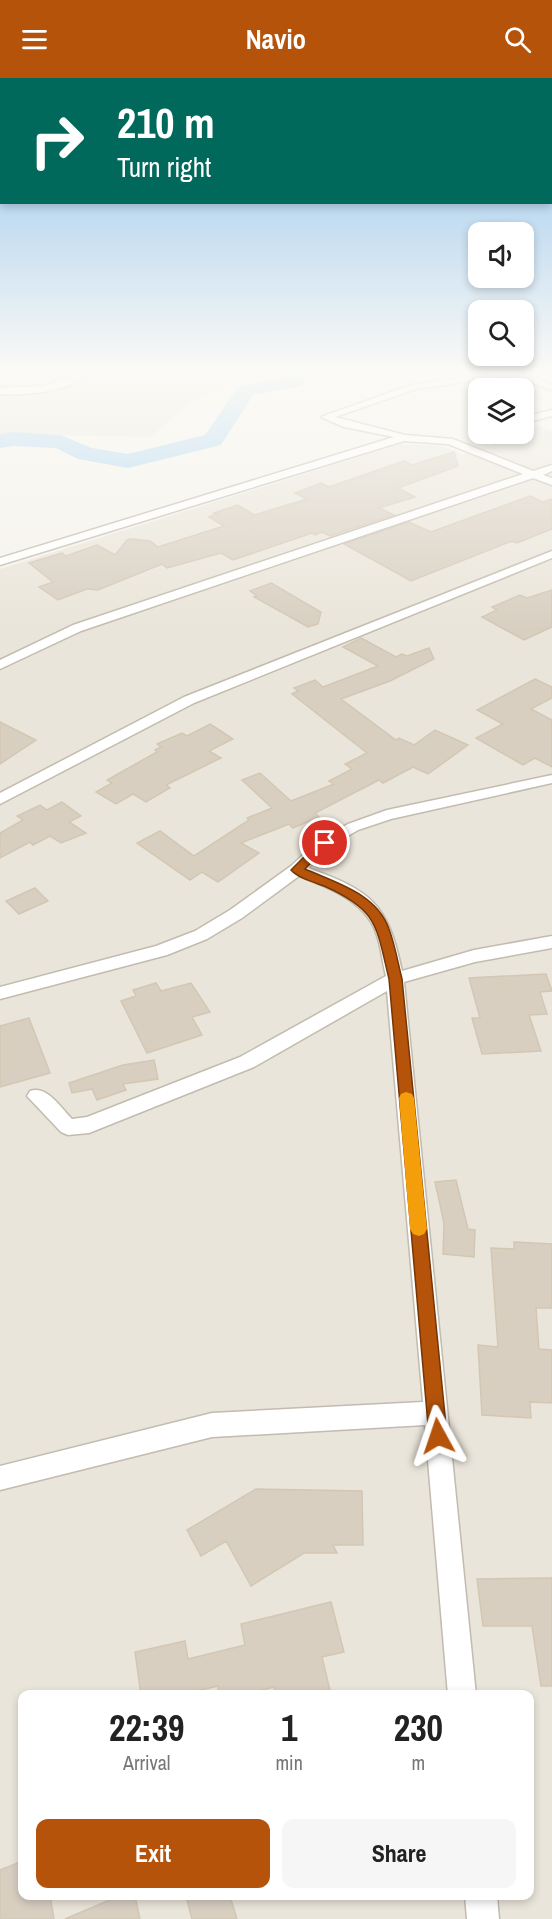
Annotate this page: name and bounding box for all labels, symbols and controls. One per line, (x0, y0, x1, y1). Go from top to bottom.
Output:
text: Navio (246, 21, 306, 57)
icon: menu (18, 23, 51, 56)
icon: search (501, 23, 534, 56)
text: 210 m (117, 95, 215, 151)
icon: right (18, 102, 96, 180)
text: Turn right (117, 149, 211, 185)
map controls (468, 222, 534, 444)
button: sound (468, 222, 534, 288)
button: search (468, 300, 534, 366)
button: layers (468, 378, 534, 444)
pin (299, 817, 350, 868)
icon: arrive (308, 826, 341, 859)
position arrow (406, 1404, 470, 1468)
text: 22:39 (109, 1704, 184, 1752)
text: 1 (281, 1704, 297, 1752)
text: 230 (394, 1704, 443, 1752)
text: Arrival (123, 1749, 170, 1776)
text: min (275, 1749, 303, 1776)
text: m (412, 1749, 425, 1776)
button: Exit (36, 1819, 270, 1888)
button: Share (282, 1819, 516, 1888)

